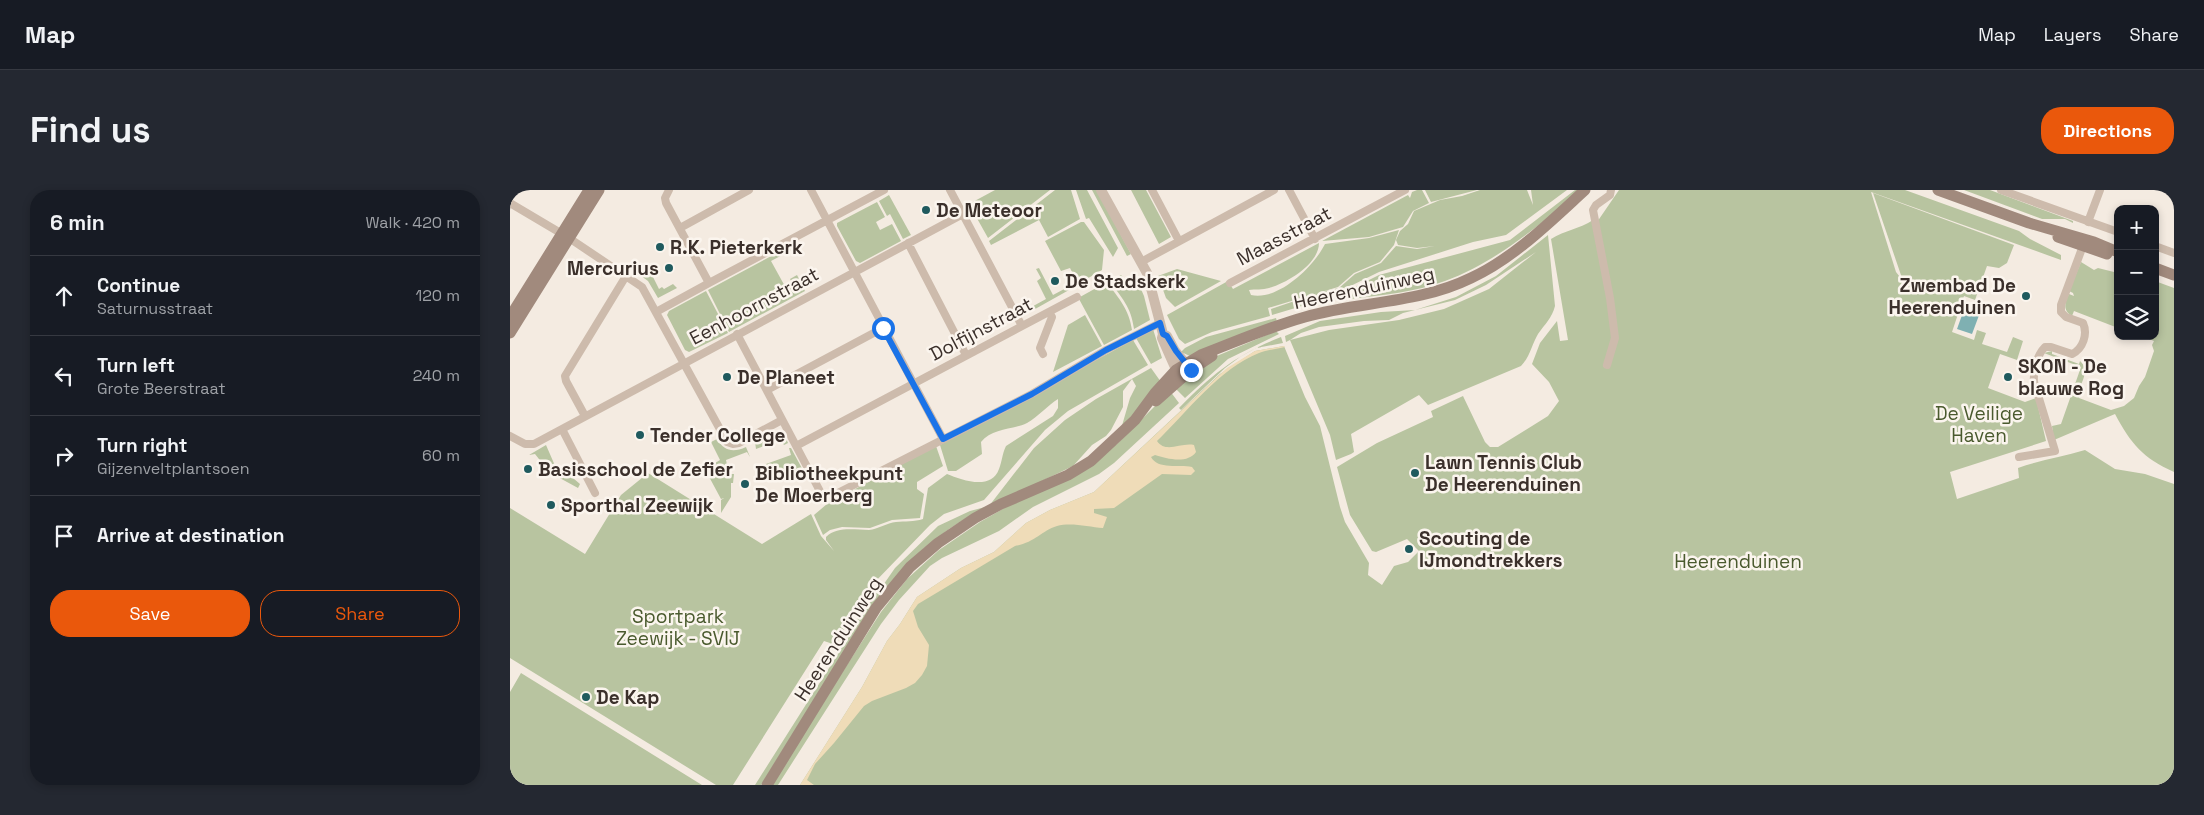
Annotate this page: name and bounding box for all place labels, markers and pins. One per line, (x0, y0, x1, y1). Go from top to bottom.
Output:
place label: De Meteoor (936, 198, 1042, 223)
marker: De Meteoor (920, 204, 932, 216)
place label: R.K. Pieterkerk (670, 235, 803, 260)
marker: R.K. Pieterkerk (654, 241, 666, 253)
place label: Mercurius (567, 256, 659, 281)
marker: Mercurius (663, 262, 675, 274)
place label: De Stadskerk (1065, 269, 1186, 294)
place label: Zwembad De Heerenduinen (1889, 273, 2016, 320)
marker: De Stadskerk (1049, 275, 1061, 287)
marker: Zwembad De Heerenduinen (2020, 290, 2032, 302)
place label: SKON - De blauwe Rog (2018, 354, 2124, 401)
place label: De Planeet (737, 365, 835, 390)
marker: De Planeet (721, 371, 733, 383)
marker: SKON - De blauwe Rog (2002, 371, 2014, 383)
place label: Tender College (650, 423, 786, 448)
marker: Tender College (634, 429, 646, 441)
place label: Lawn Tennis Club De Heerenduinen (1425, 450, 1582, 497)
place label: Basisschool de Zefier (538, 457, 733, 482)
place label: Bibliotheekpunt De Moerberg (755, 461, 903, 508)
marker: Basisschool de Zefier (522, 463, 534, 475)
marker: Lawn Tennis Club De Heerenduinen (1409, 467, 1421, 479)
marker: Bibliotheekpunt De Moerberg (739, 478, 751, 490)
place label: Sporthal Zeewijk (561, 493, 714, 518)
marker: Sporthal Zeewijk (545, 499, 557, 511)
place label: Scouting de IJmondtrekkers (1419, 526, 1563, 573)
marker: Scouting de IJmondtrekkers (1403, 543, 1415, 555)
place label: De Kap (596, 685, 659, 710)
marker: De Kap (580, 691, 592, 703)

